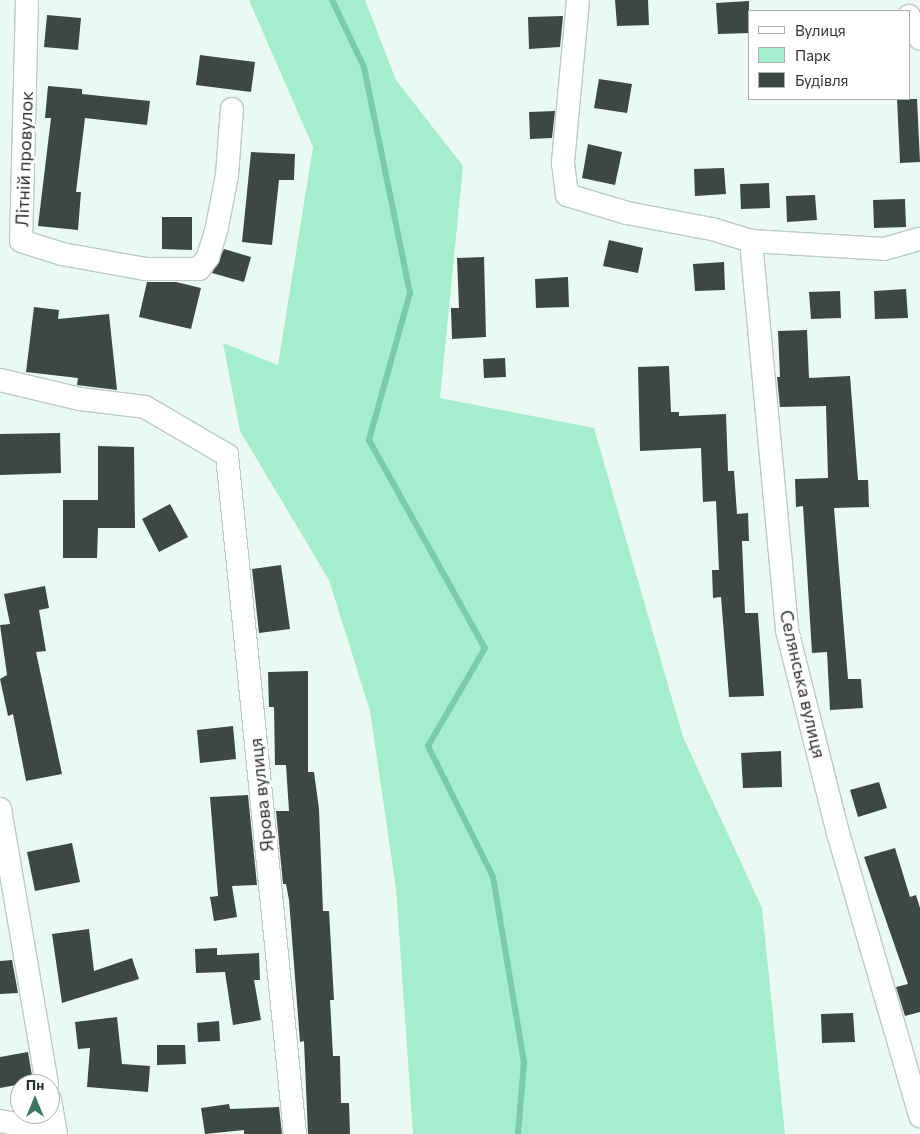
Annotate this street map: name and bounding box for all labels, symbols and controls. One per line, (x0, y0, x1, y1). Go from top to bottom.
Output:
legend (748, 10, 910, 100)
text: Вулиця (795, 21, 846, 39)
text: Парк (795, 46, 831, 64)
text: Будівля (795, 71, 848, 89)
street label: Літній провулок (11, 91, 37, 227)
street label: Селянська вулиця (775, 608, 831, 760)
street label: Ярова вулиця (244, 737, 278, 853)
north arrow (10, 1074, 60, 1124)
text: Пн (26, 1076, 44, 1093)

